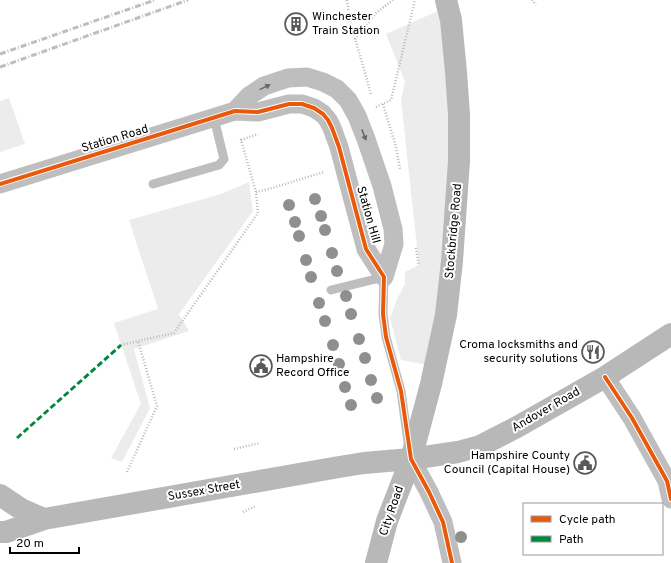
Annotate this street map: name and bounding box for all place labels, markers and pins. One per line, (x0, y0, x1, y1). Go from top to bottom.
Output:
place label: Winchester Train Station (312, 9, 380, 39)
building icon: Winchester Train Station (283, 11, 309, 37)
place label: Croma locksmiths and security solutions (459, 337, 578, 367)
restaurant icon: Croma locksmiths and security solutions (580, 339, 606, 365)
place label: Hampshire Record Office (276, 351, 349, 381)
public building icon: Hampshire Record Office (248, 353, 274, 379)
place label: Hampshire County Council (Capital House) (444, 448, 570, 478)
public building icon: Hampshire County Council (Capital House) (572, 450, 598, 476)

